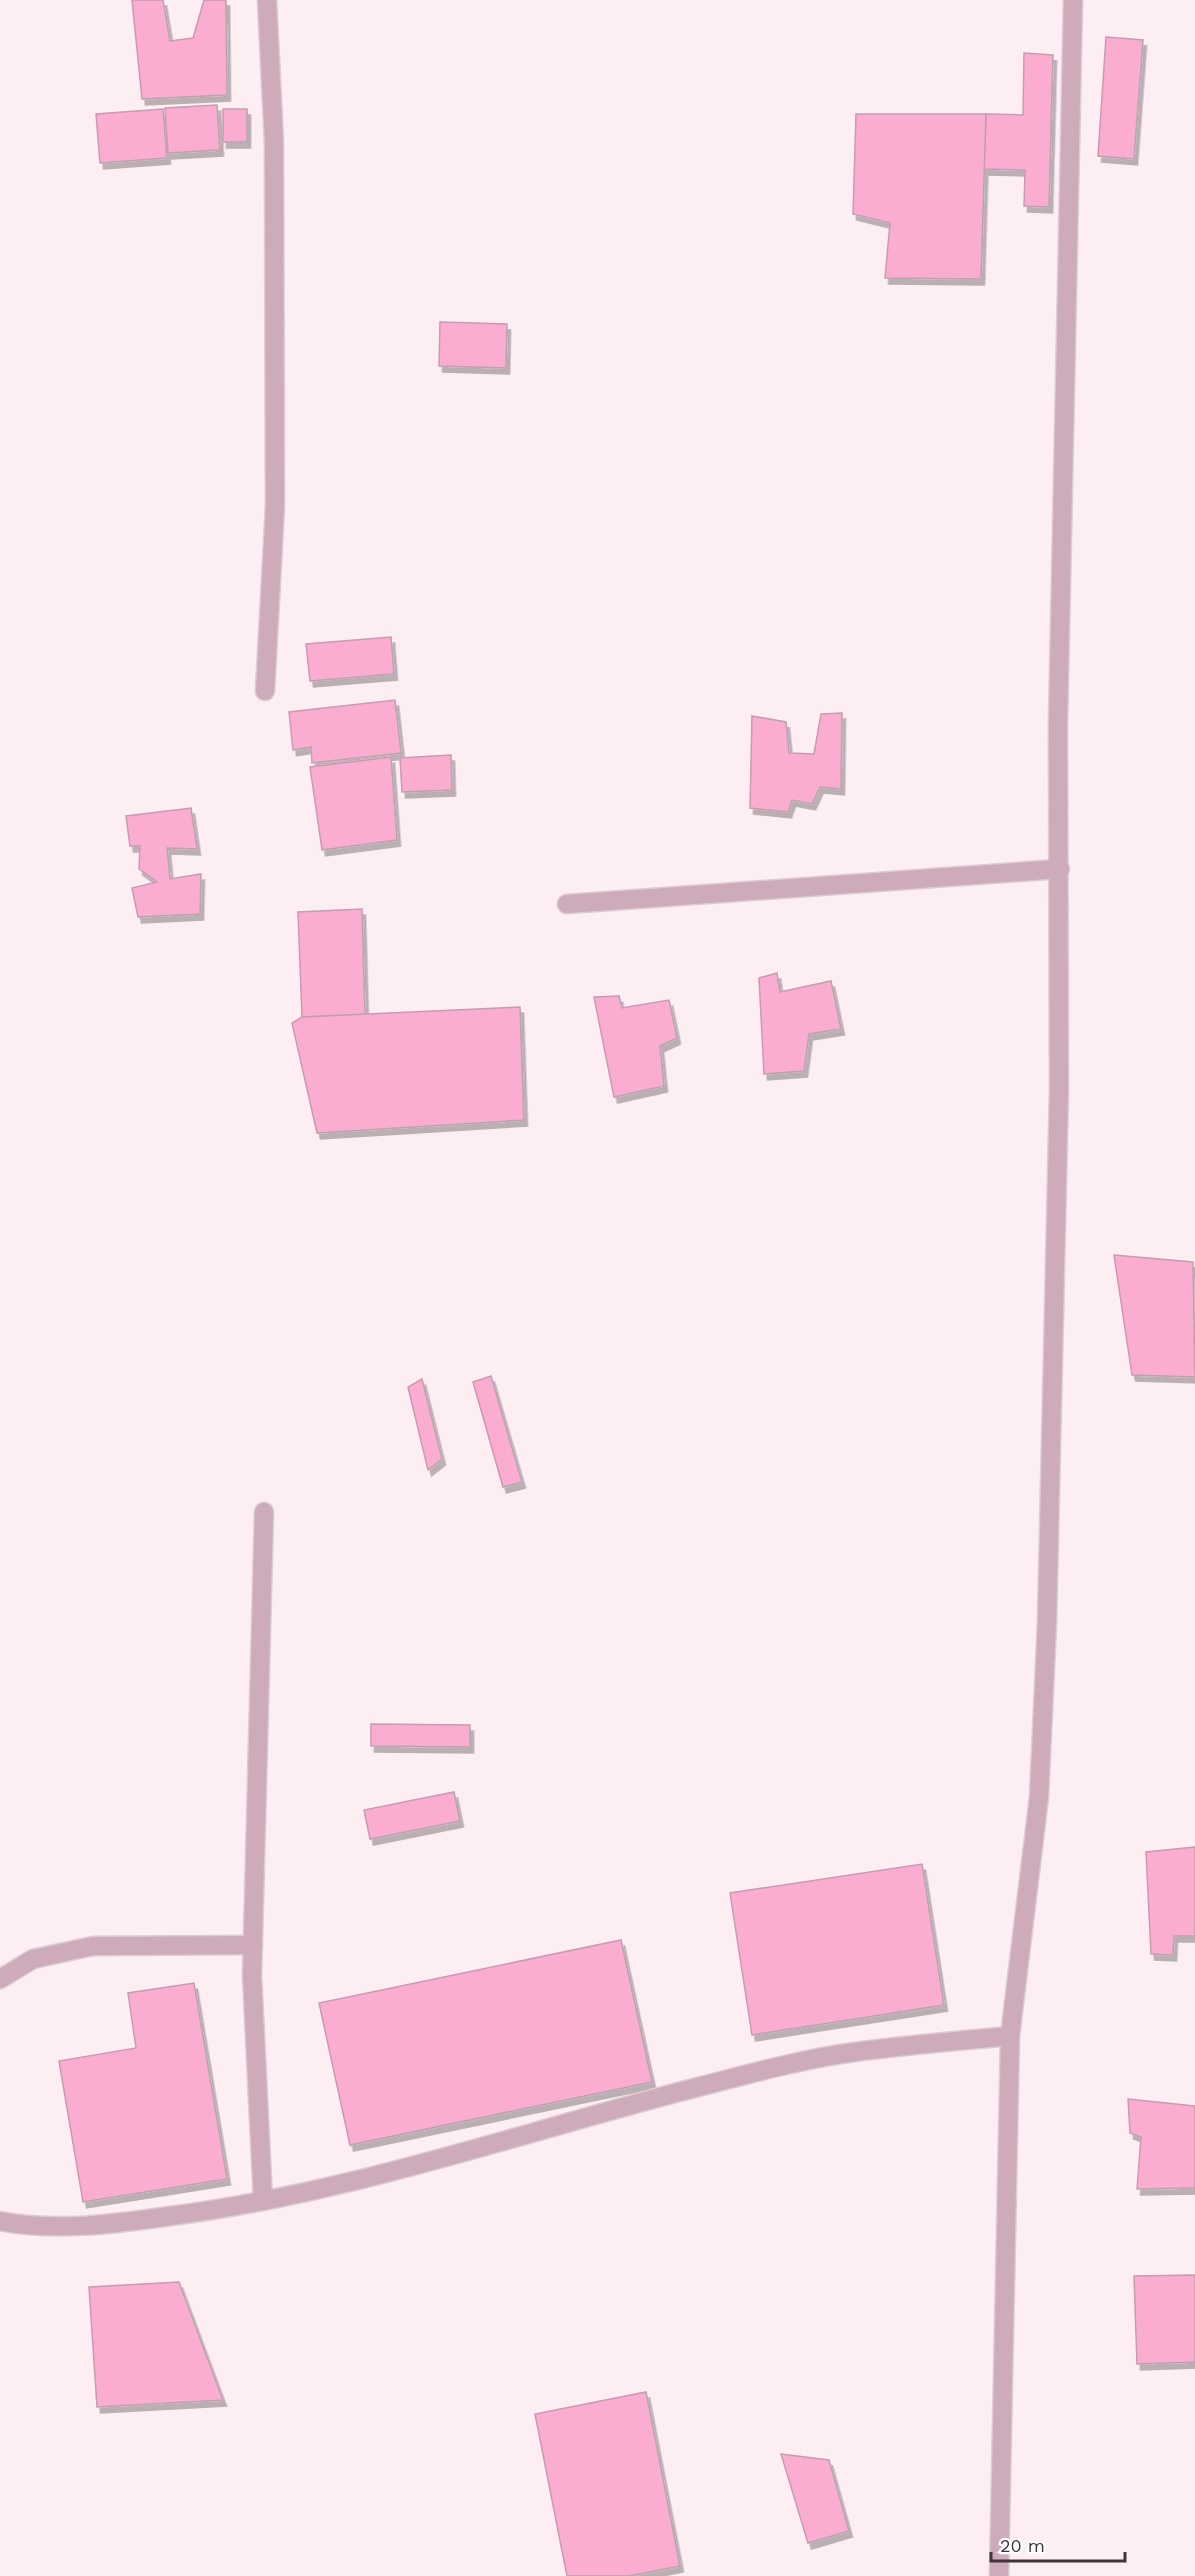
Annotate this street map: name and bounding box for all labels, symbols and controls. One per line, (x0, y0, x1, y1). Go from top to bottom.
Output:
scale bar (991, 2525, 1124, 2563)
text: 20 m (1000, 2535, 1045, 2556)

